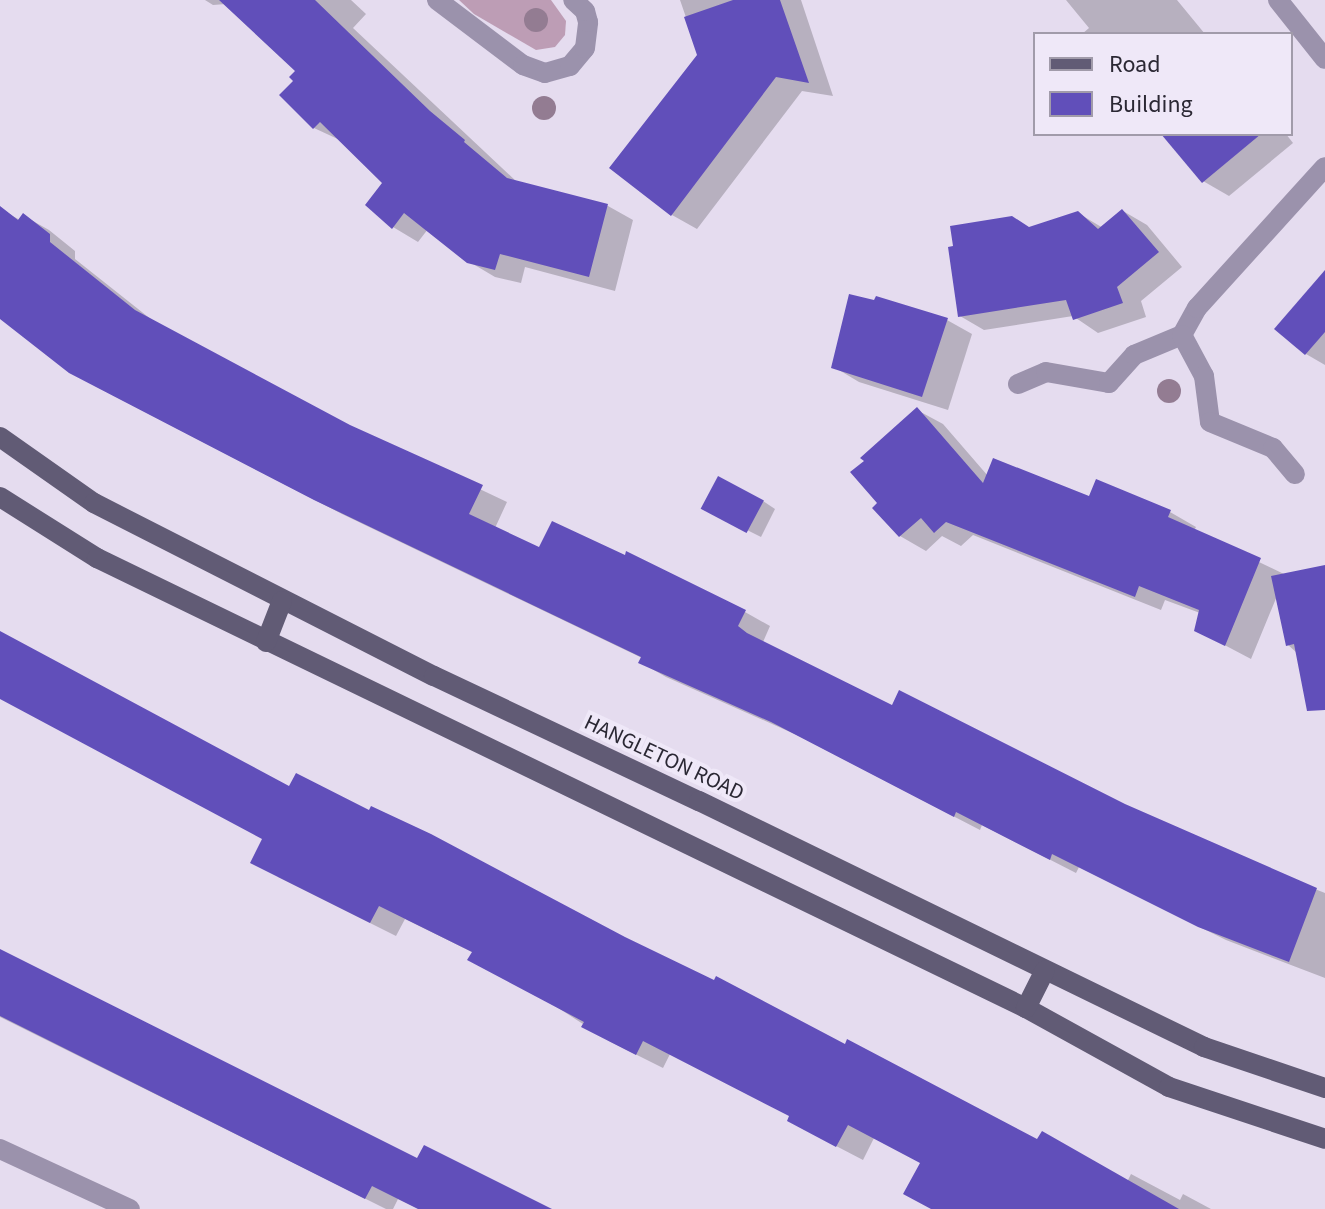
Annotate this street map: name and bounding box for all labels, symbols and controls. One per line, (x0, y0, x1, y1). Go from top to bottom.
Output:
legend (1033, 32, 1293, 136)
text: Road (1109, 47, 1161, 82)
text: Building (1109, 87, 1193, 122)
street label: HANGLETON ROAD (580, 709, 748, 807)

